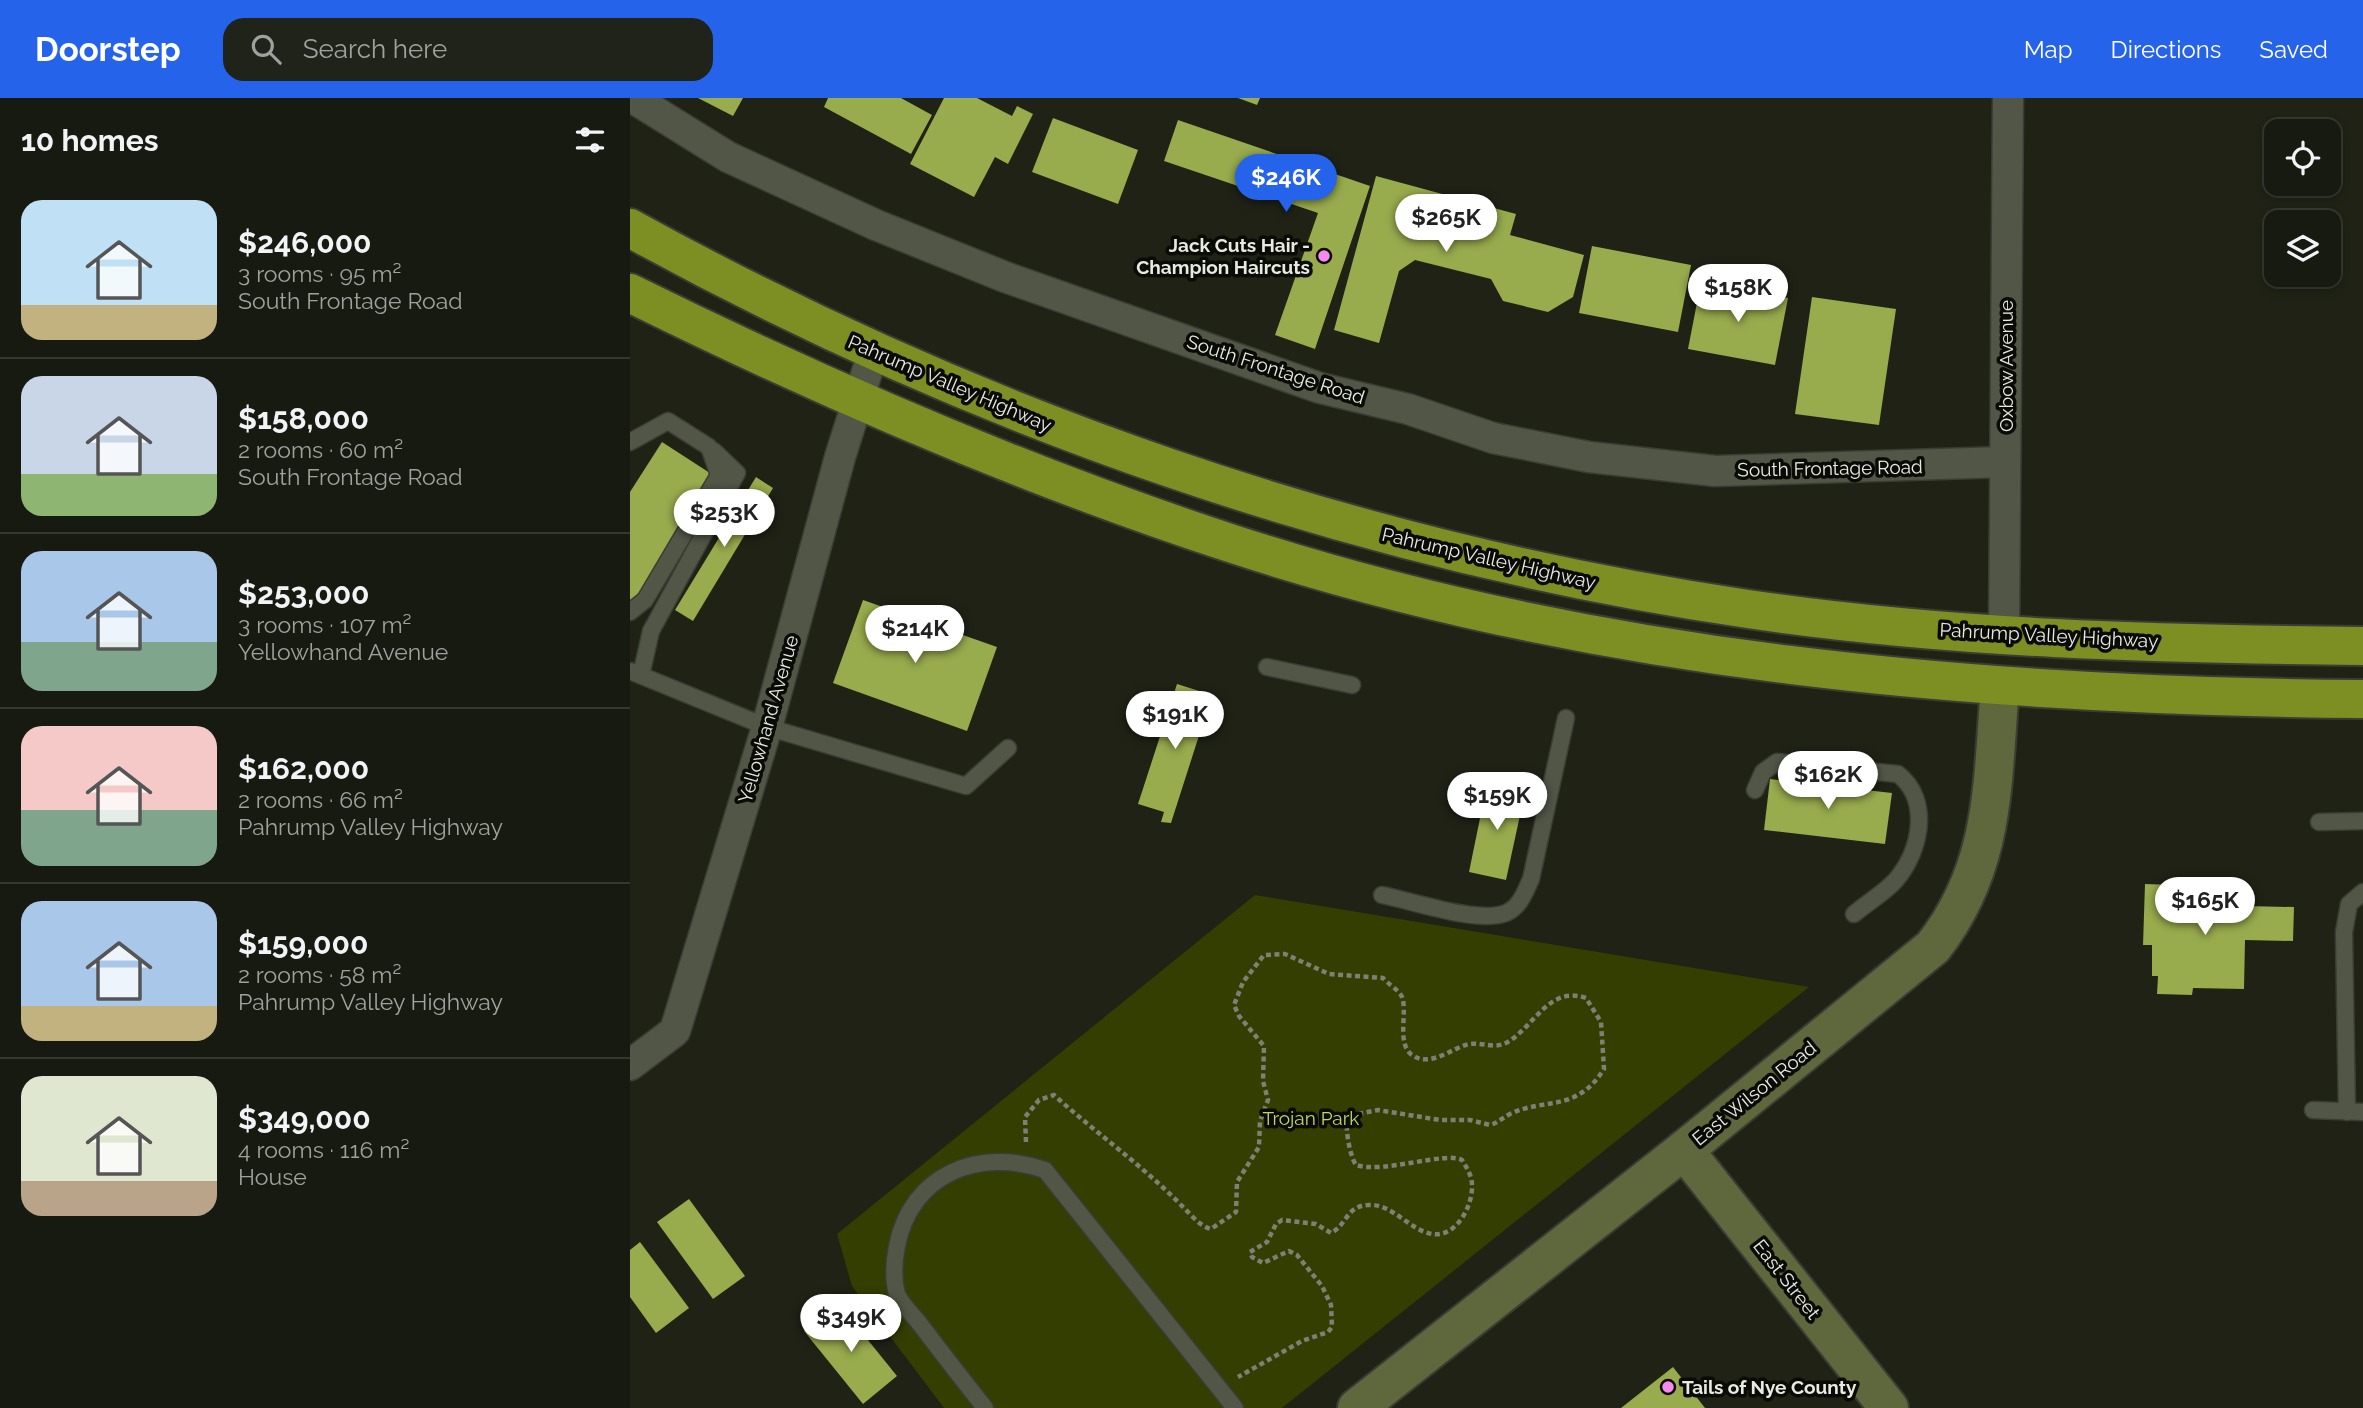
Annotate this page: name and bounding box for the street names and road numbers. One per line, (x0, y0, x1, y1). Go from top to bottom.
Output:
street label: Oxbow Avenue (1995, 300, 2017, 432)
street label: Pahrump Valley Highway (845, 330, 1055, 436)
street label: South Frontage Road (1184, 330, 1368, 408)
street label: South Frontage Road (1737, 455, 1923, 481)
street label: Pahrump Valley Highway (1380, 523, 1598, 593)
street label: Pahrump Valley Highway (1939, 618, 2159, 652)
street label: Yellowhand Avenue (733, 632, 803, 806)
street label: East Wilson Road (1688, 1036, 1820, 1150)
street label: East Street (1749, 1235, 1825, 1324)

